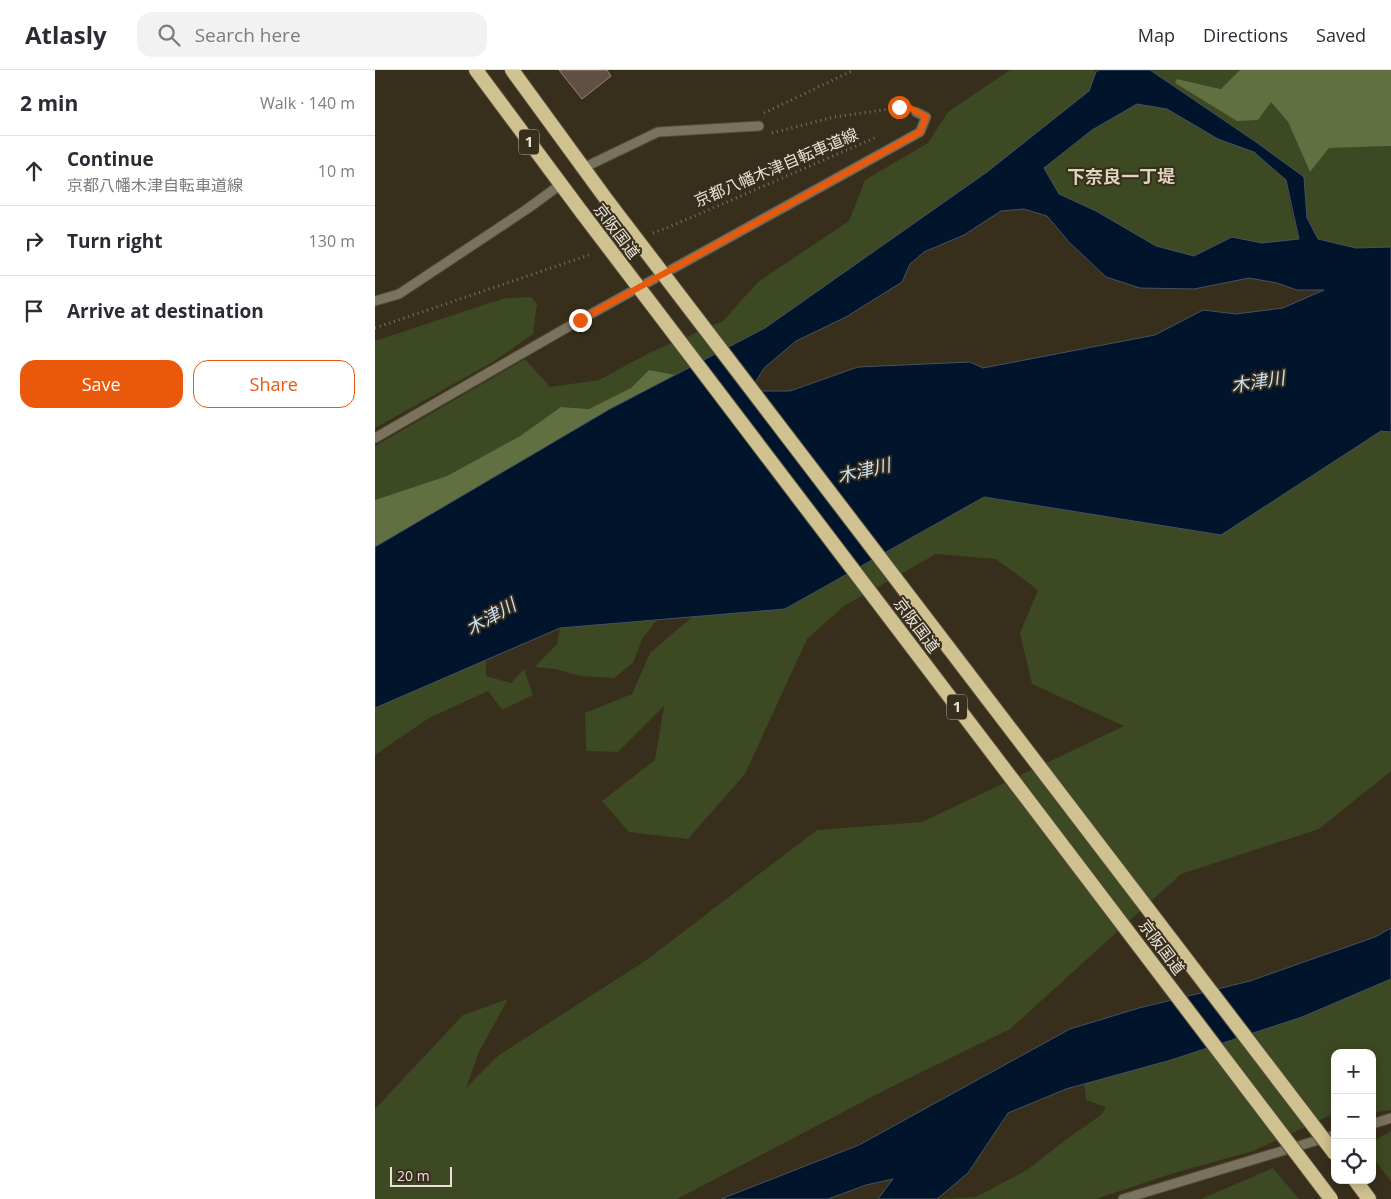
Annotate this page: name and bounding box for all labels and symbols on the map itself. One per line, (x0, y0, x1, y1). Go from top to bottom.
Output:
route start (888, 96, 911, 119)
street label: 京都八幡木津自転車道線 (691, 122, 861, 212)
road number: 1 (519, 130, 539, 154)
district label: 下奈良一丁堤 (1067, 164, 1175, 188)
street label: 京阪国道 (589, 199, 645, 263)
route end (569, 309, 592, 332)
water label: 木津川 (1229, 365, 1288, 397)
water label: 木津川 (835, 452, 895, 488)
water label: 木津川 (461, 591, 522, 640)
street label: 京阪国道 (889, 593, 945, 657)
road number: 1 (947, 694, 967, 720)
street label: 京阪国道 (1134, 915, 1190, 979)
scale bar (390, 1164, 453, 1187)

